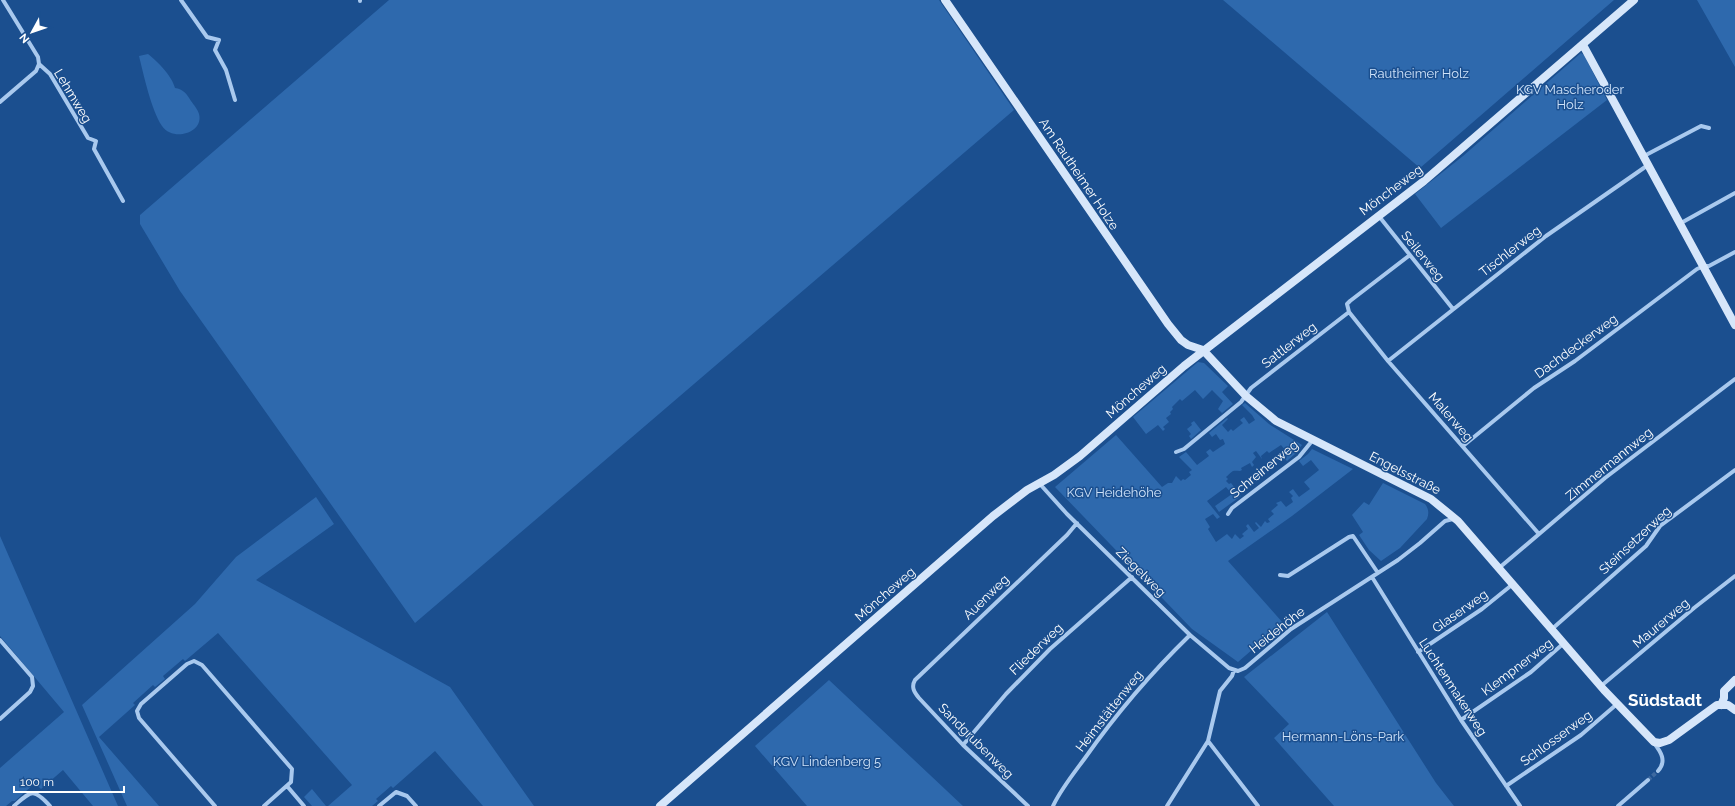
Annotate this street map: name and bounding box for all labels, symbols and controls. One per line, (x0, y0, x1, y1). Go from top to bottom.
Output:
north arrow (12, 12, 52, 52)
text: N (17, 31, 32, 46)
street label: Lehmweg (51, 66, 95, 126)
park label: Rautheimer Holz (1369, 66, 1469, 81)
park label: KGV Mascheroder Holz (1516, 82, 1624, 112)
street label: Am Rautheimer Holze (1036, 115, 1122, 233)
street label: Möncheweg (1357, 162, 1425, 218)
street label: Tischlerweg (1476, 222, 1544, 280)
street label: Seilerweg (1398, 228, 1448, 284)
street label: Dachdeckerweg (1532, 311, 1620, 381)
street label: Sattlerweg (1259, 319, 1319, 371)
street label: Möncheweg (1103, 361, 1169, 421)
street label: Malerweg (1426, 389, 1476, 445)
street label: Zimmermannweg (1563, 424, 1655, 504)
street label: Schreinerweg (1227, 437, 1301, 501)
street label: Engelsstraße (1367, 449, 1443, 498)
park label: KGV Heidehöhe (1067, 485, 1162, 500)
street label: Steinsetzerweg (1596, 503, 1674, 577)
street label: Ziegelweg (1113, 544, 1169, 600)
street label: Möncheweg (852, 564, 918, 624)
street label: Auenweg (960, 572, 1012, 622)
street label: Glaserweg (1429, 586, 1491, 636)
street label: Maurerweg (1630, 595, 1692, 651)
street label: Heidehöhe (1246, 603, 1308, 656)
street label: Fliederweg (1006, 620, 1066, 678)
street label: Luchtenmakerweg (1416, 635, 1490, 739)
street label: Klempnerweg (1478, 635, 1556, 699)
street label: Heimstättenweg (1073, 667, 1145, 755)
district label: Südstadt (1628, 690, 1702, 710)
street label: Sandgrubenweg (935, 700, 1017, 782)
street label: Schlosserweg (1517, 707, 1595, 769)
park label: Hermann-Löns-Park (1282, 729, 1404, 744)
park label: KGV Lindenberg 5 (773, 754, 881, 769)
scale bar (14, 768, 124, 794)
text: 100 m (20, 775, 54, 789)

